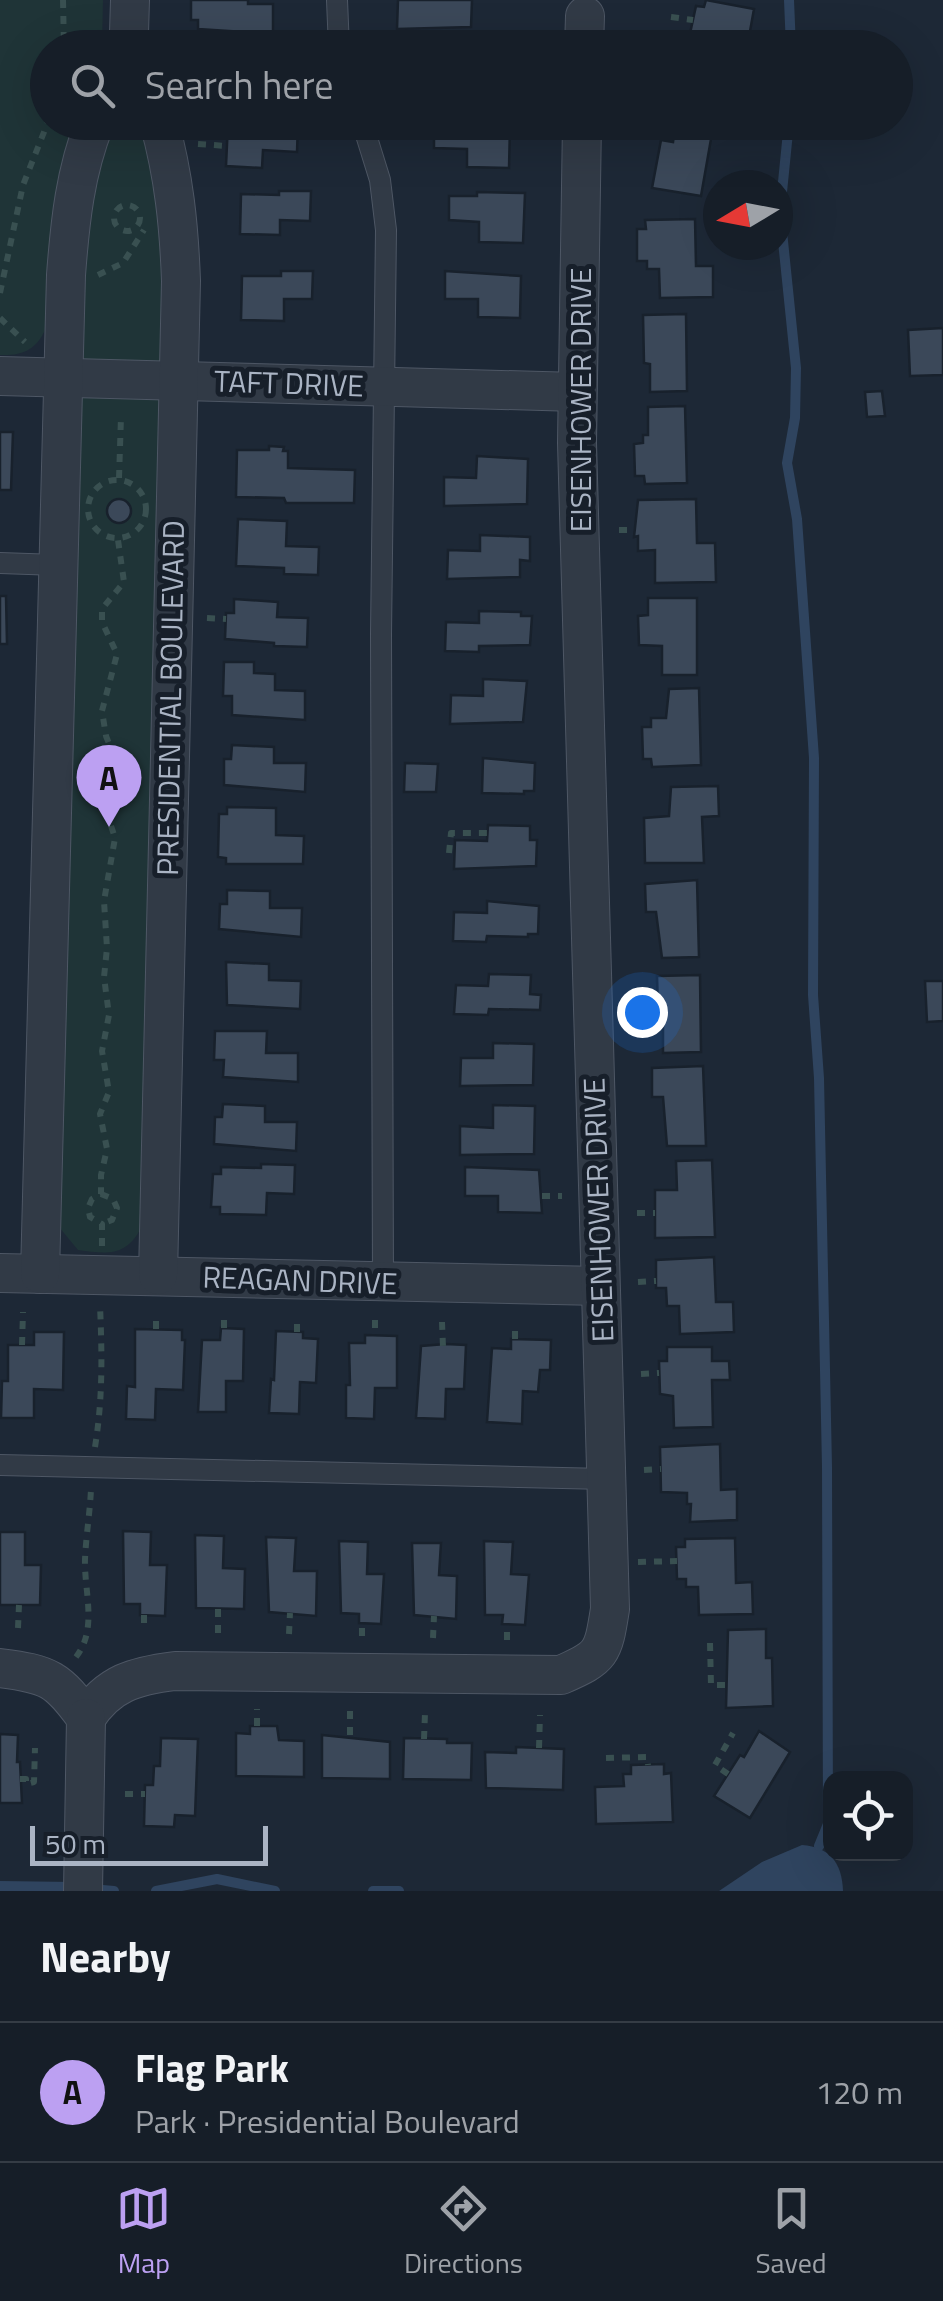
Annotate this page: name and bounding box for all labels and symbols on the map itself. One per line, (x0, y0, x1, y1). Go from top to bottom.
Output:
north arrow (703, 170, 793, 260)
street label: EISENHOWER DRIVE (557, 268, 603, 532)
street label: TAFT DRIVE (213, 357, 365, 409)
street label: PRESIDENTIAL BOULEVARD (144, 520, 196, 876)
pin: A (76, 744, 142, 827)
your location (617, 987, 668, 1038)
street label: EISENHOWER DRIVE (570, 1077, 626, 1343)
street label: REAGAN DRIVE (202, 1254, 398, 1306)
scale bar (30, 1821, 268, 1866)

